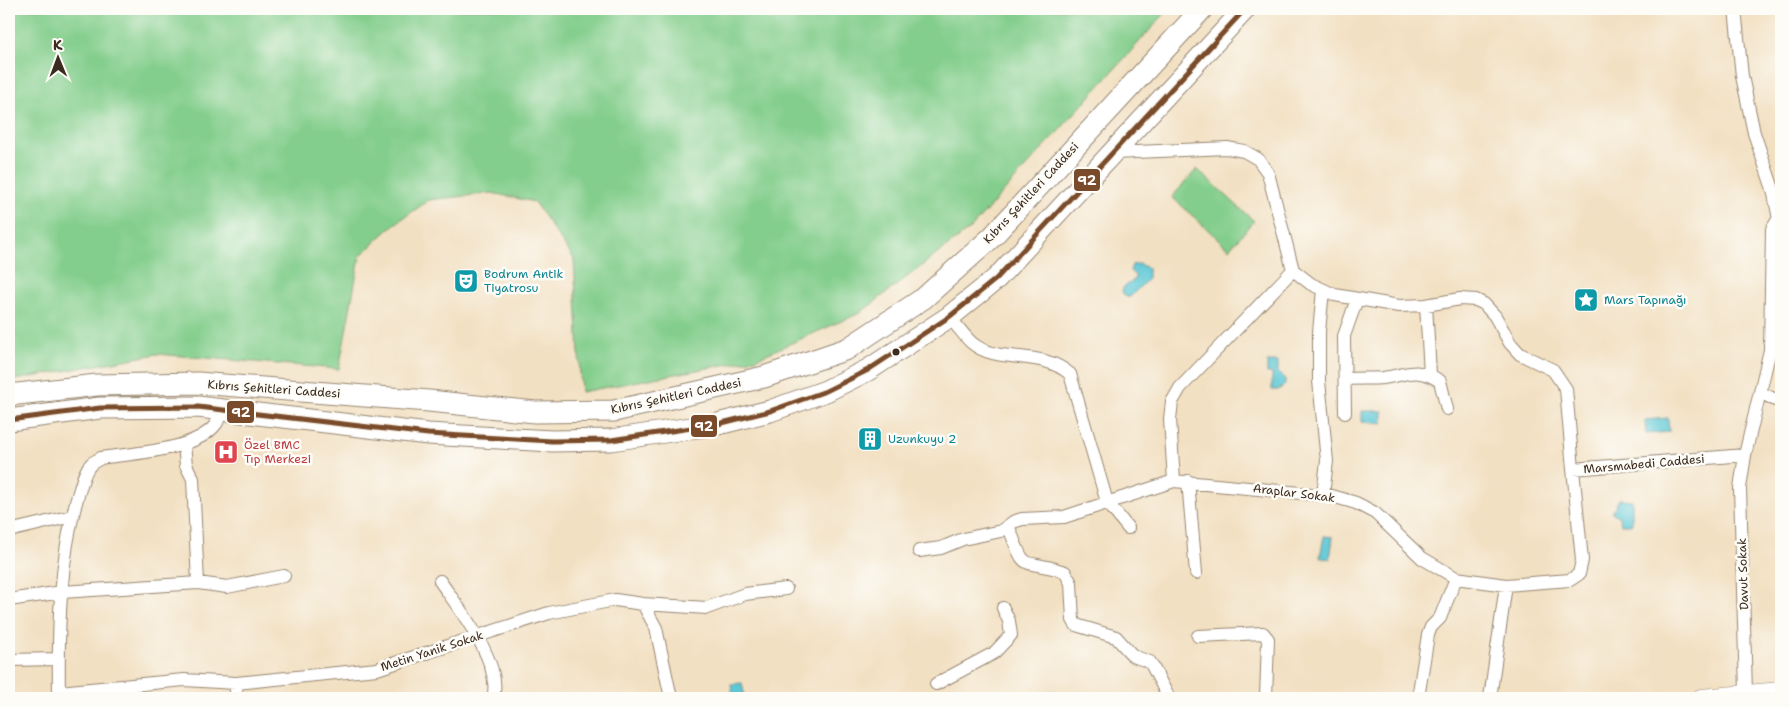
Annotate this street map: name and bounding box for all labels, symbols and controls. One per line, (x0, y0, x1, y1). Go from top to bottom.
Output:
north arrow (32, 32, 82, 82)
text: K (53, 36, 63, 54)
street label: Kıbrıs Şehitleri Caddesi (980, 139, 1082, 247)
line badge: 92 (1073, 168, 1101, 192)
text: 92 (1077, 171, 1097, 189)
place label: Bodrum Antik Tiyatrosu (484, 266, 563, 296)
theatre icon: Bodrum Antik Tiyatrosu (453, 268, 479, 294)
place icon: Mars Tapınağı (1573, 287, 1599, 313)
place label: Mars Tapınağı (1604, 292, 1687, 308)
unlabelled marker (891, 347, 901, 357)
street label: Kıbrıs Şehitleri Caddesi (609, 374, 743, 418)
street label: Kıbrıs Şehitleri Caddesi (207, 376, 341, 402)
line badge: 92 (226, 400, 255, 424)
text: 92 (231, 403, 251, 421)
line badge: 92 (690, 414, 718, 438)
text: 92 (694, 417, 714, 435)
building icon: Uzunkuyu 2 (857, 426, 883, 452)
place label: Uzunkuyu 2 (888, 431, 956, 447)
place label: Özel BMC Tıp Merkezi (244, 437, 311, 467)
hospital icon: Özel BMC Tıp Merkezi (213, 439, 239, 465)
street label: Marsmabedi Caddesi (1583, 451, 1705, 477)
street label: Araplar Sokak (1252, 480, 1336, 506)
street label: Davut Sokak (1734, 538, 1752, 610)
street label: Metin Yanik Sokak (379, 627, 485, 675)

